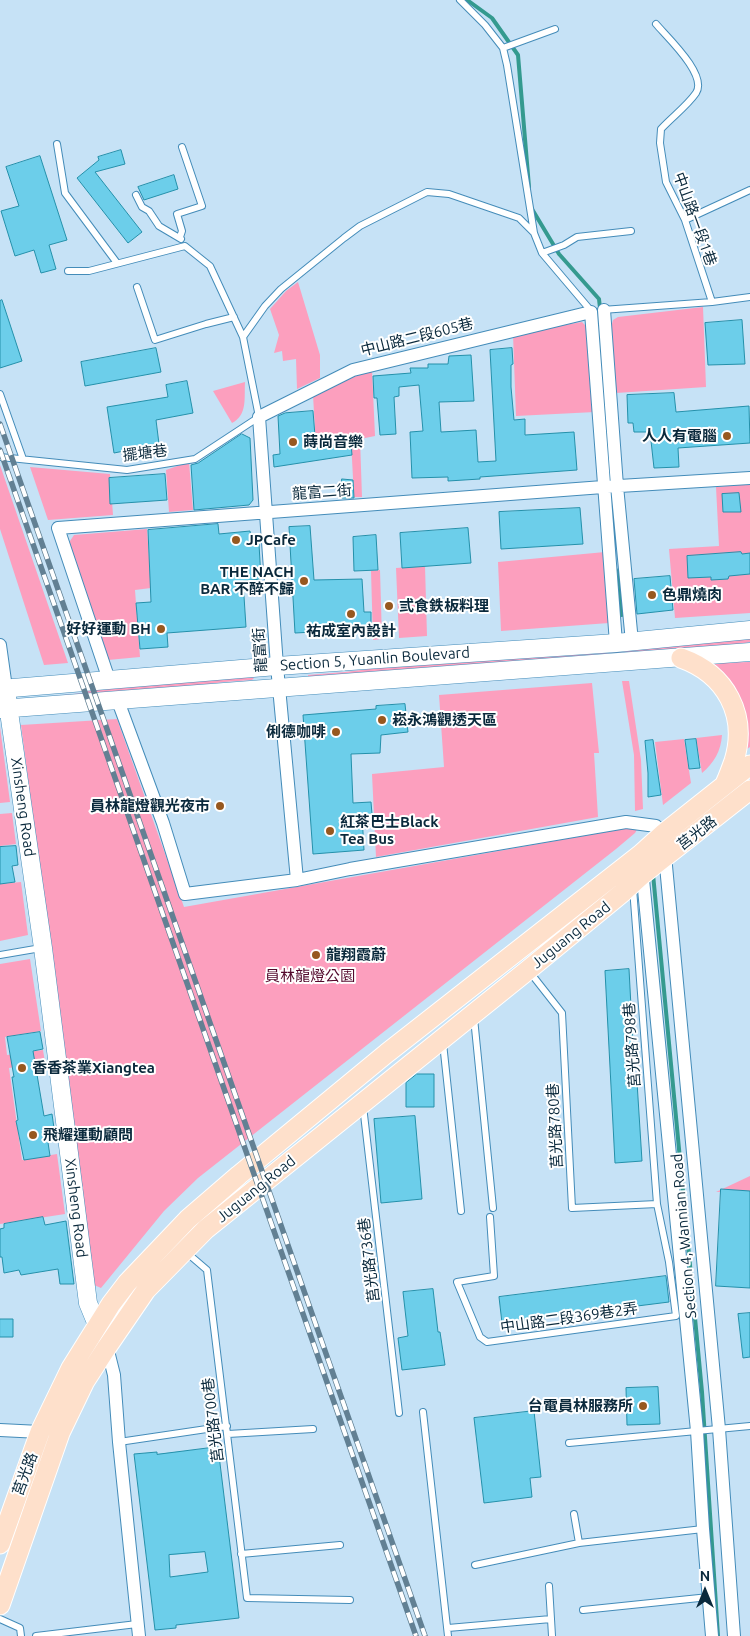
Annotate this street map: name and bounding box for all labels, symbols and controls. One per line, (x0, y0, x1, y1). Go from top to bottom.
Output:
street label: 中山路一段1巷 (670, 170, 720, 268)
street label: 中山路二段605巷 (359, 314, 475, 360)
place label: 人人有電腦 (642, 427, 717, 445)
marker: 人人有電腦 (721, 430, 733, 442)
place label: 蒔尚音樂 (303, 433, 363, 451)
marker: 蒔尚音樂 (287, 436, 299, 448)
street label: 擺塘巷 (122, 441, 168, 465)
street label: 龍富二街 (291, 481, 353, 503)
place label: JPCafe (246, 531, 296, 549)
marker: JPCafe (230, 534, 242, 546)
place label: THE NACH BAR 不醉不歸 (200, 563, 294, 598)
marker: THE NACH BAR 不醉不歸 (298, 575, 310, 587)
place label: 色鼎燒肉 (662, 586, 722, 604)
marker: 色鼎燒肉 (646, 589, 658, 601)
place label: 弎食鉄板料理 (399, 597, 489, 615)
marker: 弎食鉄板料理 (383, 600, 395, 612)
marker: 祐成室內設計 (345, 608, 357, 620)
place label: 好好運動 BH (67, 620, 151, 638)
place label: 祐成室內設計 (306, 622, 396, 640)
marker: 好好運動 BH (155, 623, 167, 635)
street label: 龍富街 (249, 627, 271, 673)
street label: Section 5, Yuanlin Boulevard (279, 643, 471, 675)
place label: 崧永鴻觀透天區 (392, 711, 497, 729)
marker: 崧永鴻觀透天區 (376, 714, 388, 726)
place label: 俐德咖啡 (266, 723, 326, 741)
marker: 俐德咖啡 (330, 726, 342, 738)
street label: Xinsheng Road (7, 756, 39, 858)
place label: 員林龍燈觀光夜市 (90, 797, 210, 815)
marker: 員林龍燈觀光夜市 (214, 800, 226, 812)
street label: 莒光路 (674, 812, 720, 854)
place label: 紅茶巴士Black Tea Bus (340, 813, 439, 848)
marker: 紅茶巴士Black Tea Bus (324, 825, 336, 837)
street label: Juguang Road (528, 898, 614, 972)
place label: 龍翔霞蔚 (326, 946, 386, 964)
marker: 龍翔霞蔚 (310, 949, 322, 961)
park label: 員林龍燈公園 (265, 967, 355, 985)
street label: 莒光路798巷 (620, 1002, 644, 1088)
place label: 香香茶業Xiangtea (32, 1059, 155, 1077)
marker: 香香茶業Xiangtea (16, 1062, 28, 1074)
street label: 莒光路780巷 (544, 1083, 566, 1169)
place label: 飛耀運動顧問 (43, 1126, 133, 1144)
marker: 飛耀運動顧問 (27, 1129, 39, 1141)
street label: Juguang Road (213, 1152, 299, 1226)
street label: Section 4, Wannian Road (668, 1153, 700, 1319)
street label: Xinsheng Road (61, 1157, 91, 1259)
street label: 莒光路736巷 (355, 1217, 383, 1303)
street label: 中山路二段369巷2弄 (499, 1299, 639, 1337)
street label: 莒光路700巷 (199, 1377, 227, 1463)
place label: 台電員林服務所 (528, 1397, 633, 1415)
marker: 台電員林服務所 (637, 1400, 649, 1412)
street label: 莒光路 (9, 1450, 41, 1498)
north arrow (680, 1566, 730, 1616)
text: N (700, 1568, 710, 1584)

